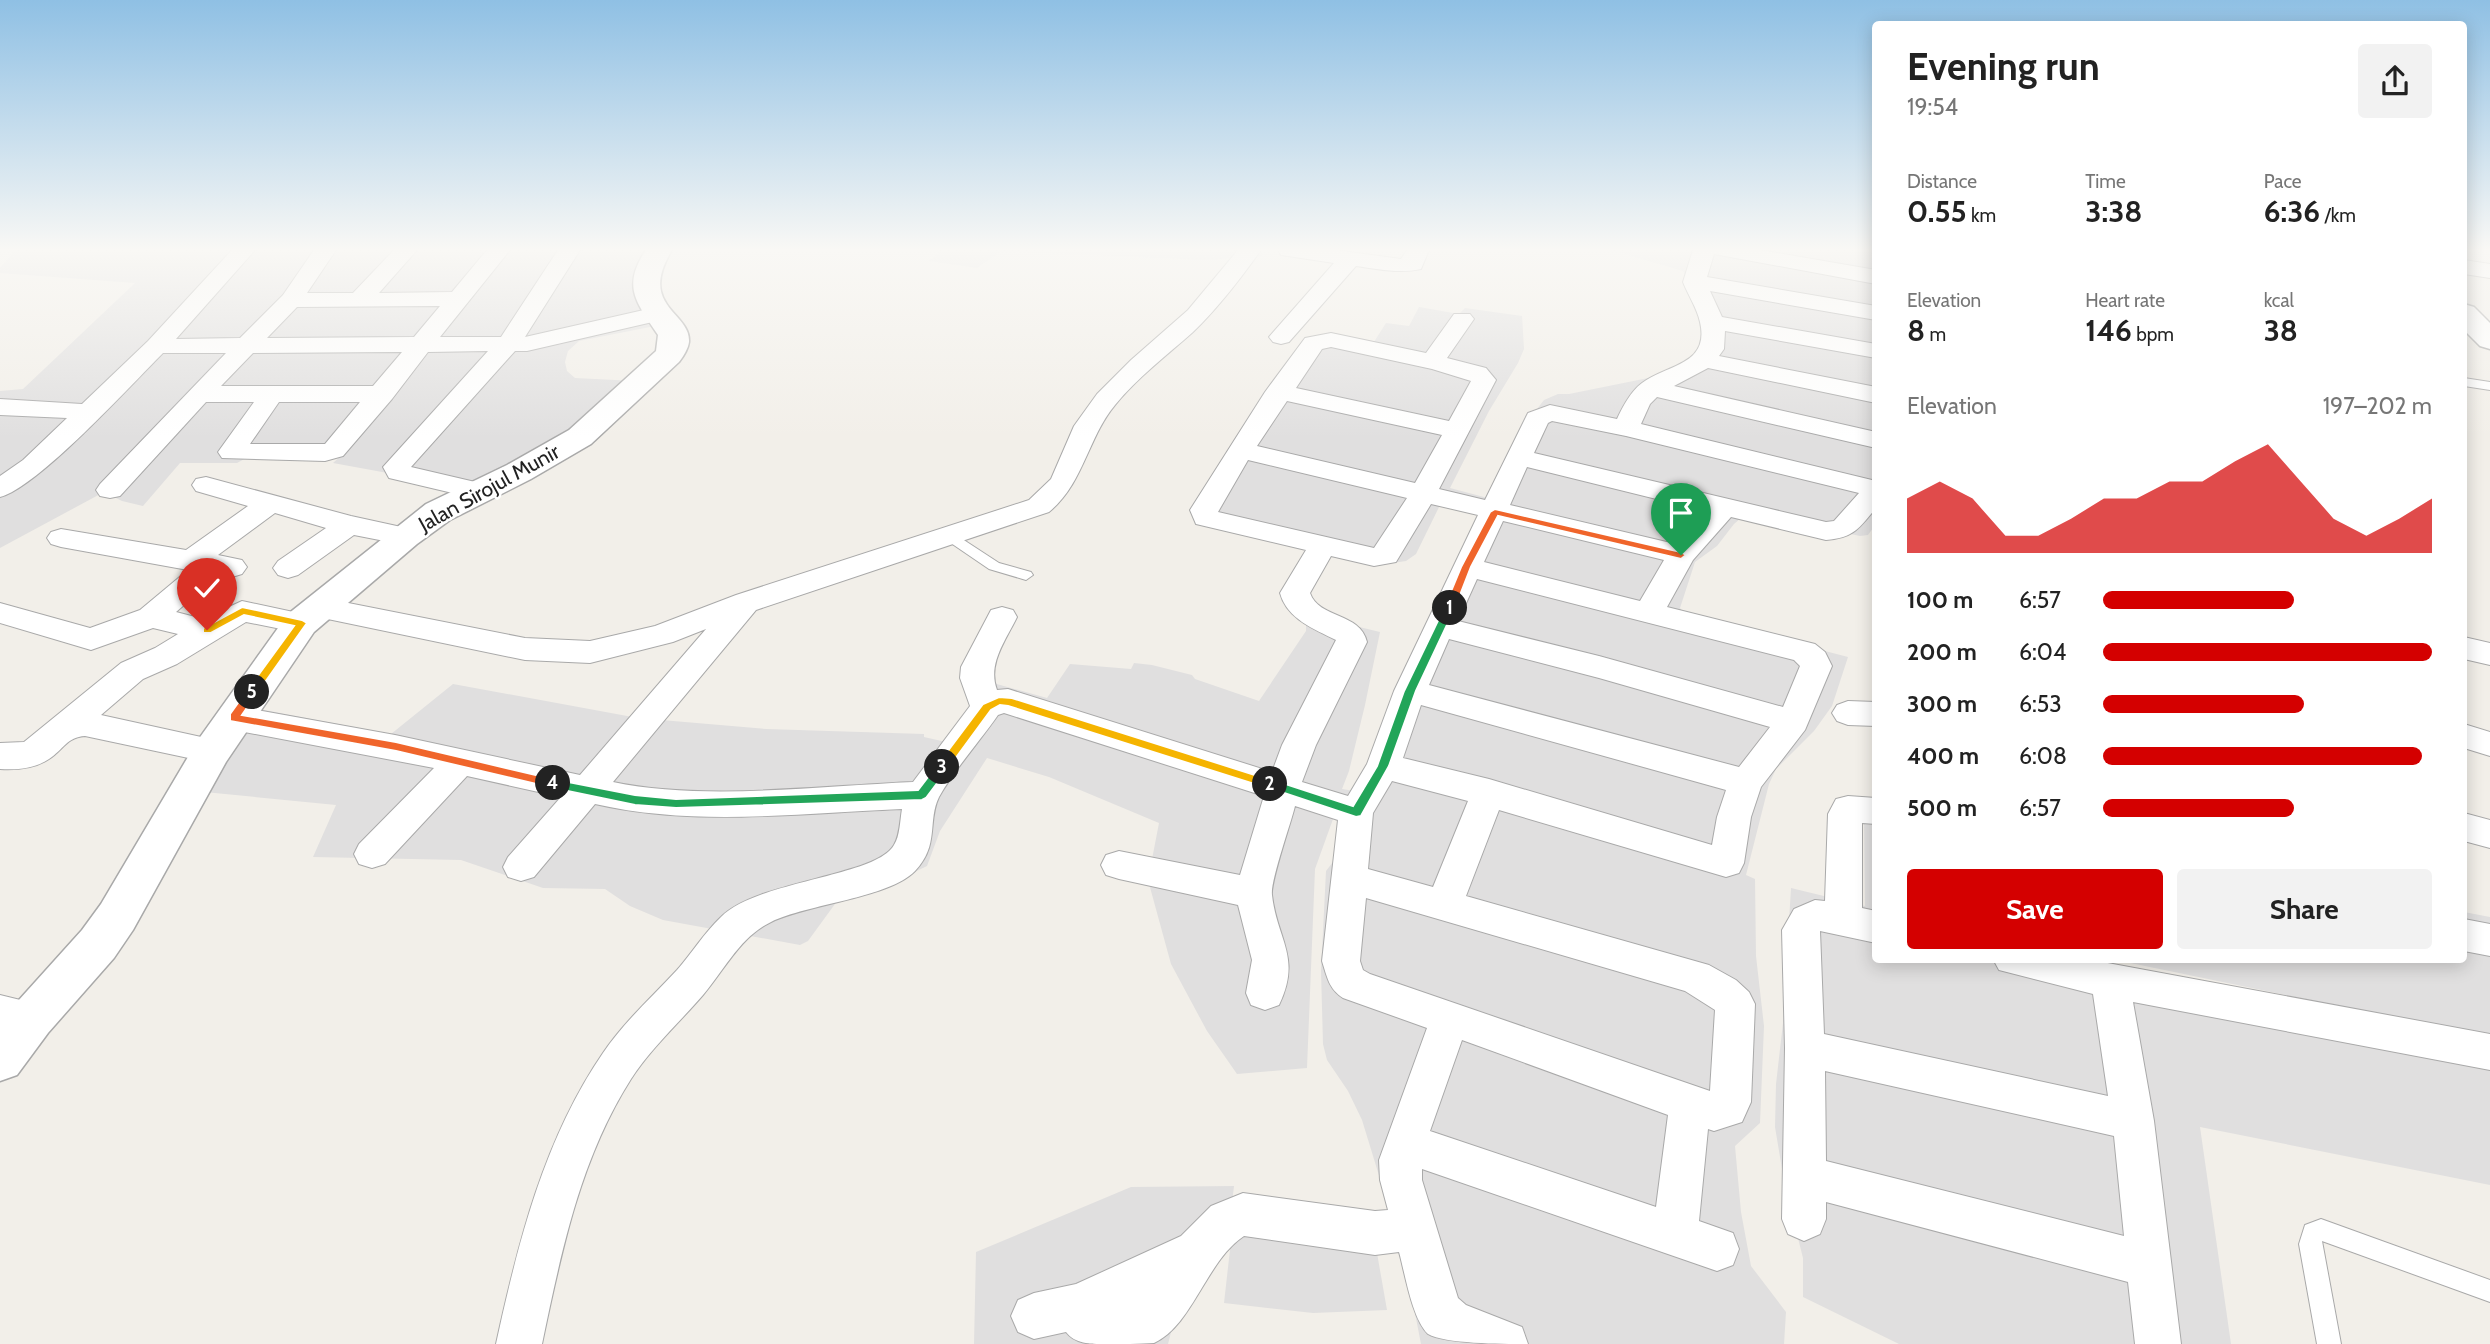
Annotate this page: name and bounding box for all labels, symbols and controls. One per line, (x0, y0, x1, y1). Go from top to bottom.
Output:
text: Evening run (1907, 43, 2100, 90)
button: share (2358, 44, 2432, 118)
text: 19:54 (1907, 93, 1958, 121)
text: Distance (1907, 170, 1977, 193)
text: Time (2085, 170, 2126, 193)
text: Pace (2264, 170, 2302, 193)
text: 0.55 (1907, 193, 1967, 230)
text: 3:38 (2085, 193, 2142, 230)
text: 6:36 (2264, 193, 2320, 230)
text: km (1967, 204, 1996, 227)
text: /km (2320, 204, 2356, 227)
text: Elevation (1907, 289, 1981, 312)
text: Heart rate (2085, 289, 2165, 312)
text: kcal (2264, 289, 2294, 312)
text: 8 (1907, 312, 1925, 349)
text: 146 (2085, 312, 2132, 349)
text: 38 (2264, 312, 2298, 349)
text: m (1925, 323, 1946, 346)
text: bpm (2132, 323, 2174, 346)
text: Elevation (1907, 392, 1997, 420)
text: 197–202 m (2323, 392, 2432, 420)
street label: Jalan Sirojul Munir (413, 438, 564, 538)
pin (1651, 483, 1711, 555)
icon: arrive (1662, 494, 1700, 532)
pin (177, 558, 237, 630)
icon: check (188, 569, 226, 607)
text: 100 m (1907, 586, 1973, 614)
text: 6:57 (2019, 586, 2061, 614)
pin: 1 (1432, 590, 1468, 626)
text: 1 (1446, 596, 1453, 619)
text: 200 m (1907, 638, 1977, 666)
text: 6:04 (2019, 638, 2066, 666)
pin: 5 (234, 674, 270, 710)
text: 5 (246, 680, 257, 703)
text: 300 m (1907, 690, 1977, 718)
text: 6:53 (2019, 690, 2062, 718)
text: 400 m (1907, 742, 1979, 770)
text: 6:08 (2019, 742, 2067, 770)
pin: 3 (925, 750, 960, 784)
text: 3 (936, 755, 947, 778)
pin: 4 (536, 766, 570, 800)
pin: 2 (1252, 766, 1288, 802)
text: 4 (547, 771, 558, 794)
text: 2 (1264, 772, 1275, 795)
text: 500 m (1907, 794, 1977, 822)
text: 6:57 (2019, 794, 2061, 822)
button: Save (1907, 869, 2163, 949)
button: Share (2177, 869, 2432, 949)

